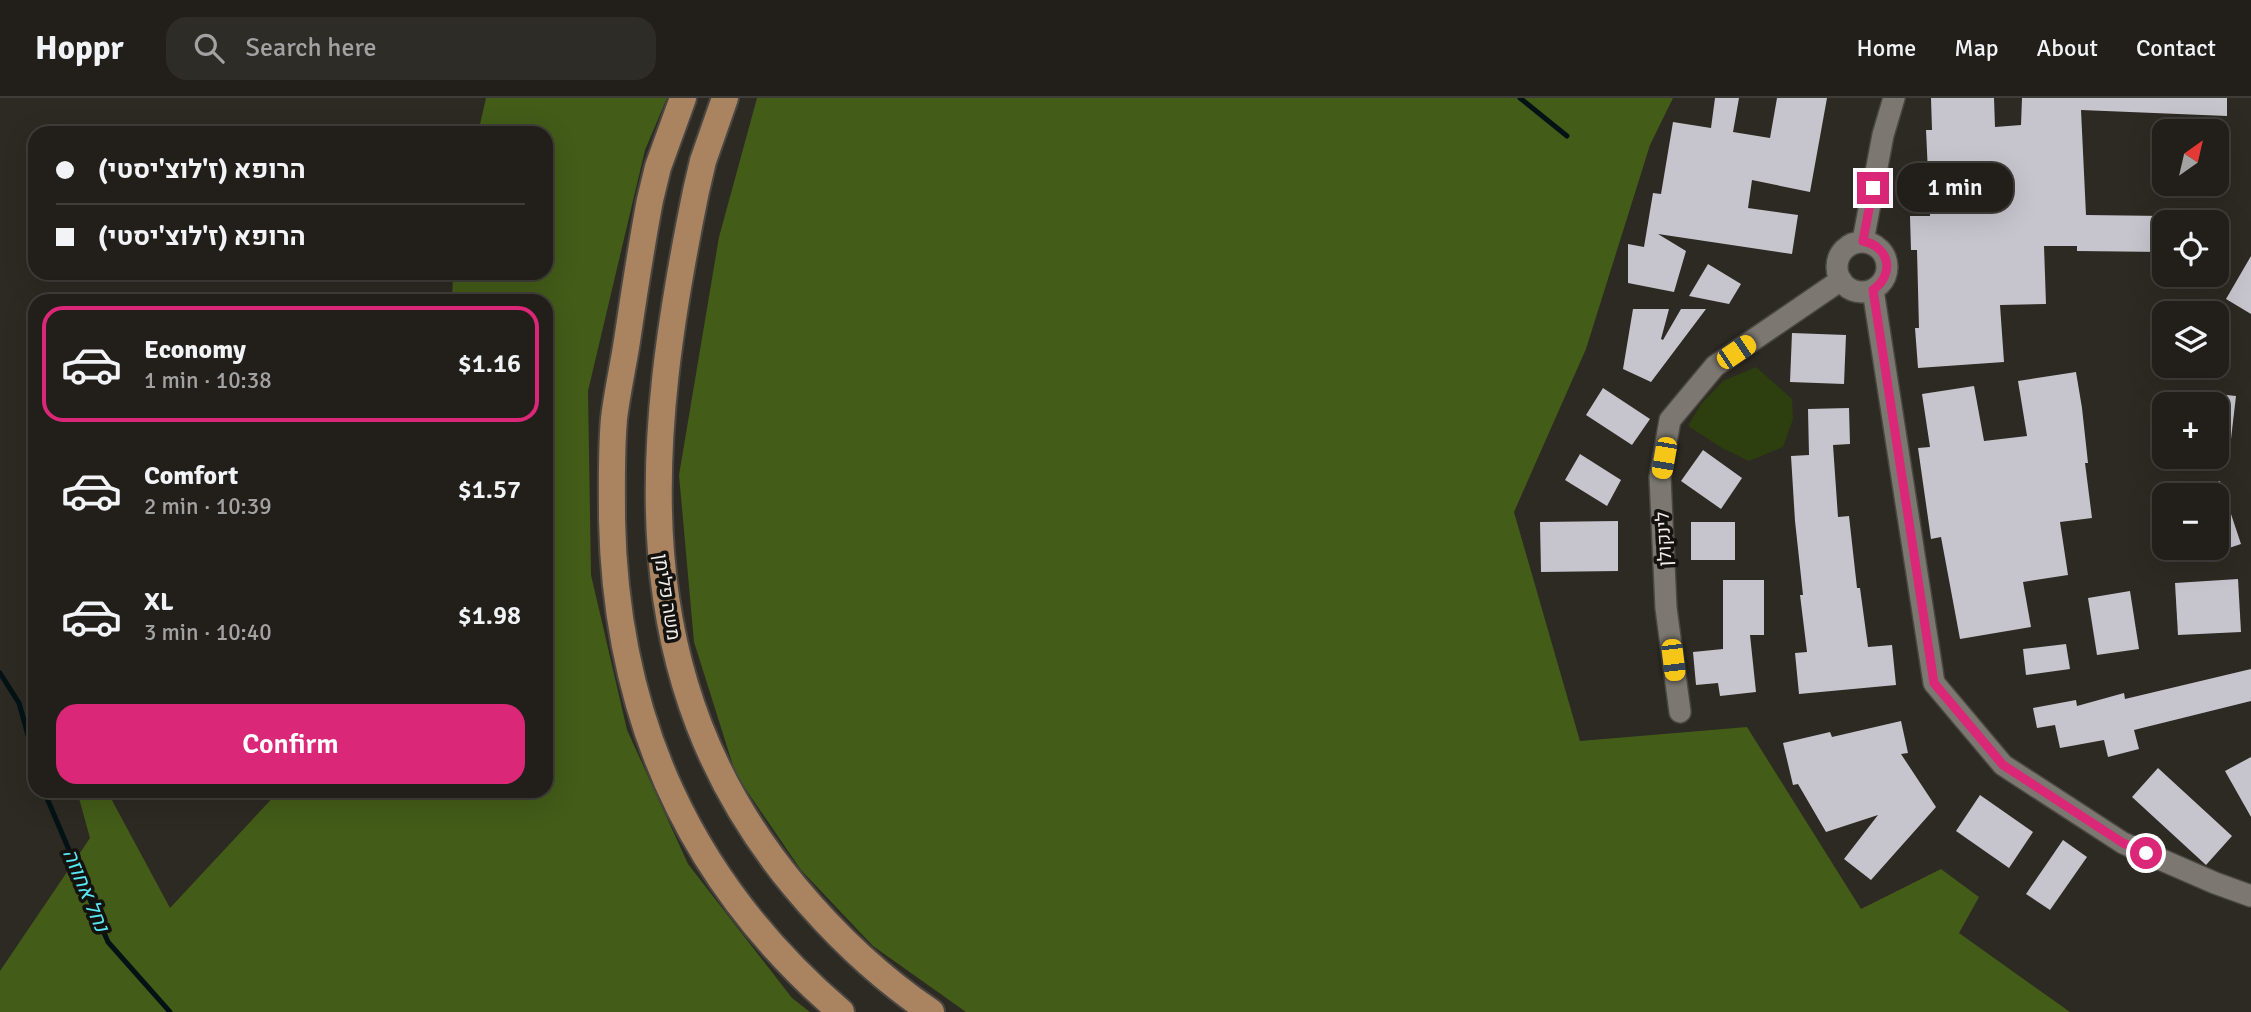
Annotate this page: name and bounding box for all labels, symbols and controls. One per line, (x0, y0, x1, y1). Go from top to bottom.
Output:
search box (166, 17, 656, 80)
text: Hoppr (35, 28, 124, 69)
icon: search (190, 29, 228, 67)
text: Search here (246, 32, 377, 64)
text: Home (1856, 33, 1916, 63)
text: Map (1954, 33, 1999, 63)
text: About (2037, 33, 2098, 63)
text: Contact (2136, 33, 2216, 63)
north arrow (2152, 119, 2230, 196)
map controls (2152, 119, 2229, 560)
text: הרופא (ז'לוצ'יסטי) (98, 154, 306, 186)
callout: 1 min (1898, 164, 2013, 212)
route end (1857, 172, 1889, 204)
text: 1 min (1927, 173, 1983, 202)
button: locate (2152, 210, 2229, 287)
text: הרופא (ז'לוצ'יסטי) (98, 221, 306, 253)
button: layers (2152, 301, 2229, 378)
car (1713, 332, 1760, 372)
icon: car (60, 333, 123, 396)
text: Economy (144, 334, 246, 366)
text: $1.16 (458, 348, 521, 380)
text: 1 min · 10:38 (144, 366, 272, 395)
button: + (2152, 392, 2229, 469)
car (1651, 435, 1678, 481)
icon: car (60, 459, 123, 522)
text: Comfort (144, 460, 238, 492)
text: $1.57 (458, 474, 521, 506)
button: − (2152, 483, 2229, 560)
text: 2 min · 10:39 (144, 492, 272, 521)
street label: לינקולן (1651, 511, 1677, 567)
street label: משה פלימן (648, 552, 686, 642)
icon: car (60, 585, 123, 648)
text: XL (144, 586, 174, 618)
text: $1.98 (458, 600, 521, 632)
text: 3 min · 10:40 (144, 618, 272, 647)
car (1661, 638, 1686, 682)
button: Confirm (56, 704, 525, 784)
route start (2130, 837, 2162, 869)
water label: נחל אחוזה (57, 844, 116, 937)

